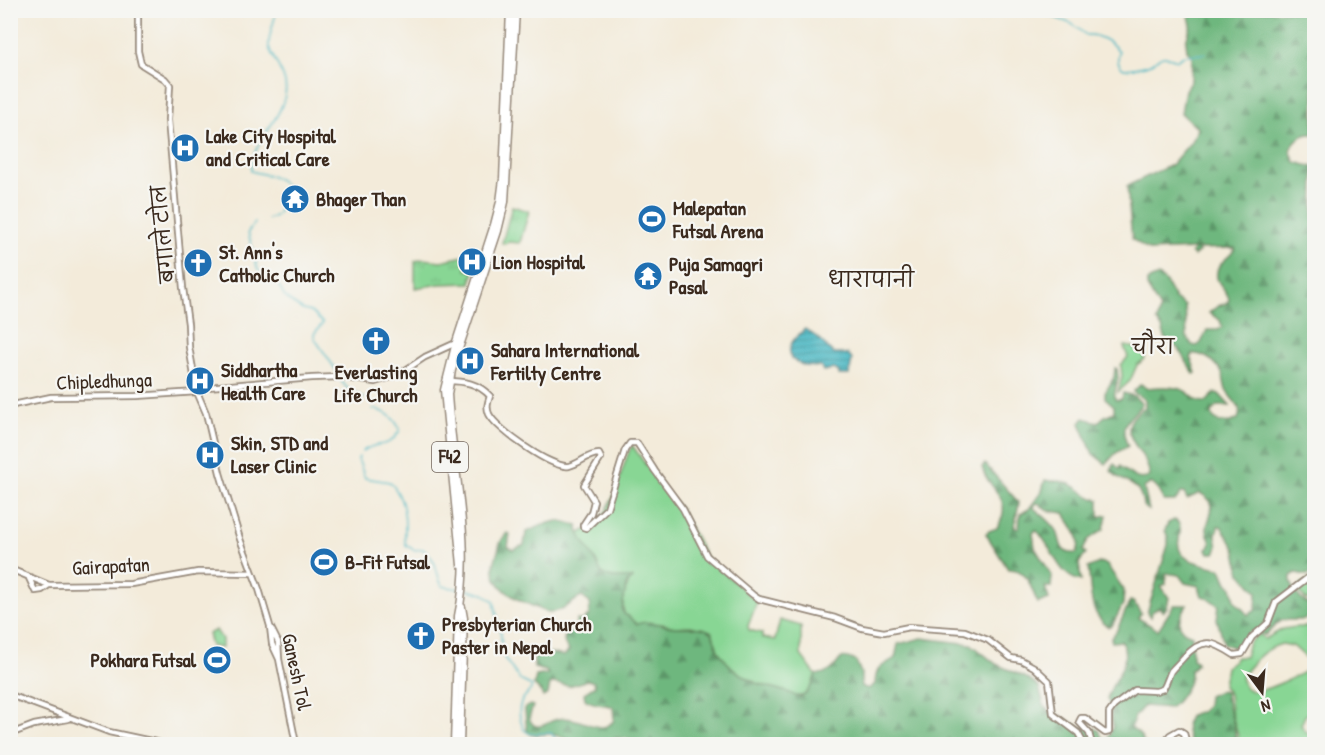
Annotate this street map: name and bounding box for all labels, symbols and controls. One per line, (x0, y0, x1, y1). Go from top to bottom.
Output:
place label: Lake City Hospital and Critical Care (206, 122, 336, 172)
hospital icon: Lake City Hospital and Critical Care (169, 132, 201, 164)
street label: बगाले टोल (143, 183, 181, 285)
temple icon: Bhager Than (279, 183, 311, 215)
place label: Bhager Than (316, 185, 406, 213)
place label: Malepatan Futsal Arena (672, 194, 763, 244)
sports icon: Malepatan Futsal Arena (636, 203, 668, 235)
place label: St. Ann's Catholic Church (219, 238, 335, 288)
hospital icon: Lion Hospital (456, 246, 488, 278)
church icon: St. Ann's Catholic Church (182, 247, 214, 279)
place label: Lion Hospital (493, 248, 585, 276)
place label: Puja Samagri Pasal (669, 250, 763, 300)
temple icon: Puja Samagri Pasal (632, 260, 664, 292)
district label: धारापानी (828, 264, 916, 294)
church icon: Everlasting Life Church (360, 325, 392, 357)
district label: चौरा (1131, 328, 1176, 361)
place label: Sahara International Fertilty Centre (490, 336, 640, 387)
hospital icon: Sahara International Fertilty Centre (454, 345, 486, 377)
place label: Siddhartha Health Care (221, 356, 306, 406)
place label: Everlasting Life Church (335, 358, 418, 408)
street label: Chipledhunga (56, 365, 152, 396)
hospital icon: Siddhartha Health Care (184, 365, 216, 397)
place label: Skin, STD and Laser Clinic (231, 429, 328, 479)
hospital icon: Skin, STD and Laser Clinic (194, 439, 226, 471)
road number: F42 (432, 442, 468, 472)
sports icon: B-Fit Futsal (308, 546, 340, 578)
place label: B-Fit Futsal (345, 548, 431, 575)
street label: Gairapatan (72, 550, 150, 581)
place label: Presbyterian Church Paster in Nepal (442, 610, 592, 661)
church icon: Presbyterian Church Paster in Nepal (405, 620, 437, 652)
street label: Ganesh Tol (276, 631, 319, 713)
sports icon: Pokhara Futsal (201, 644, 233, 676)
place label: Pokhara Futsal (90, 646, 197, 673)
north arrow (1232, 662, 1292, 722)
text: N (1259, 695, 1273, 718)

